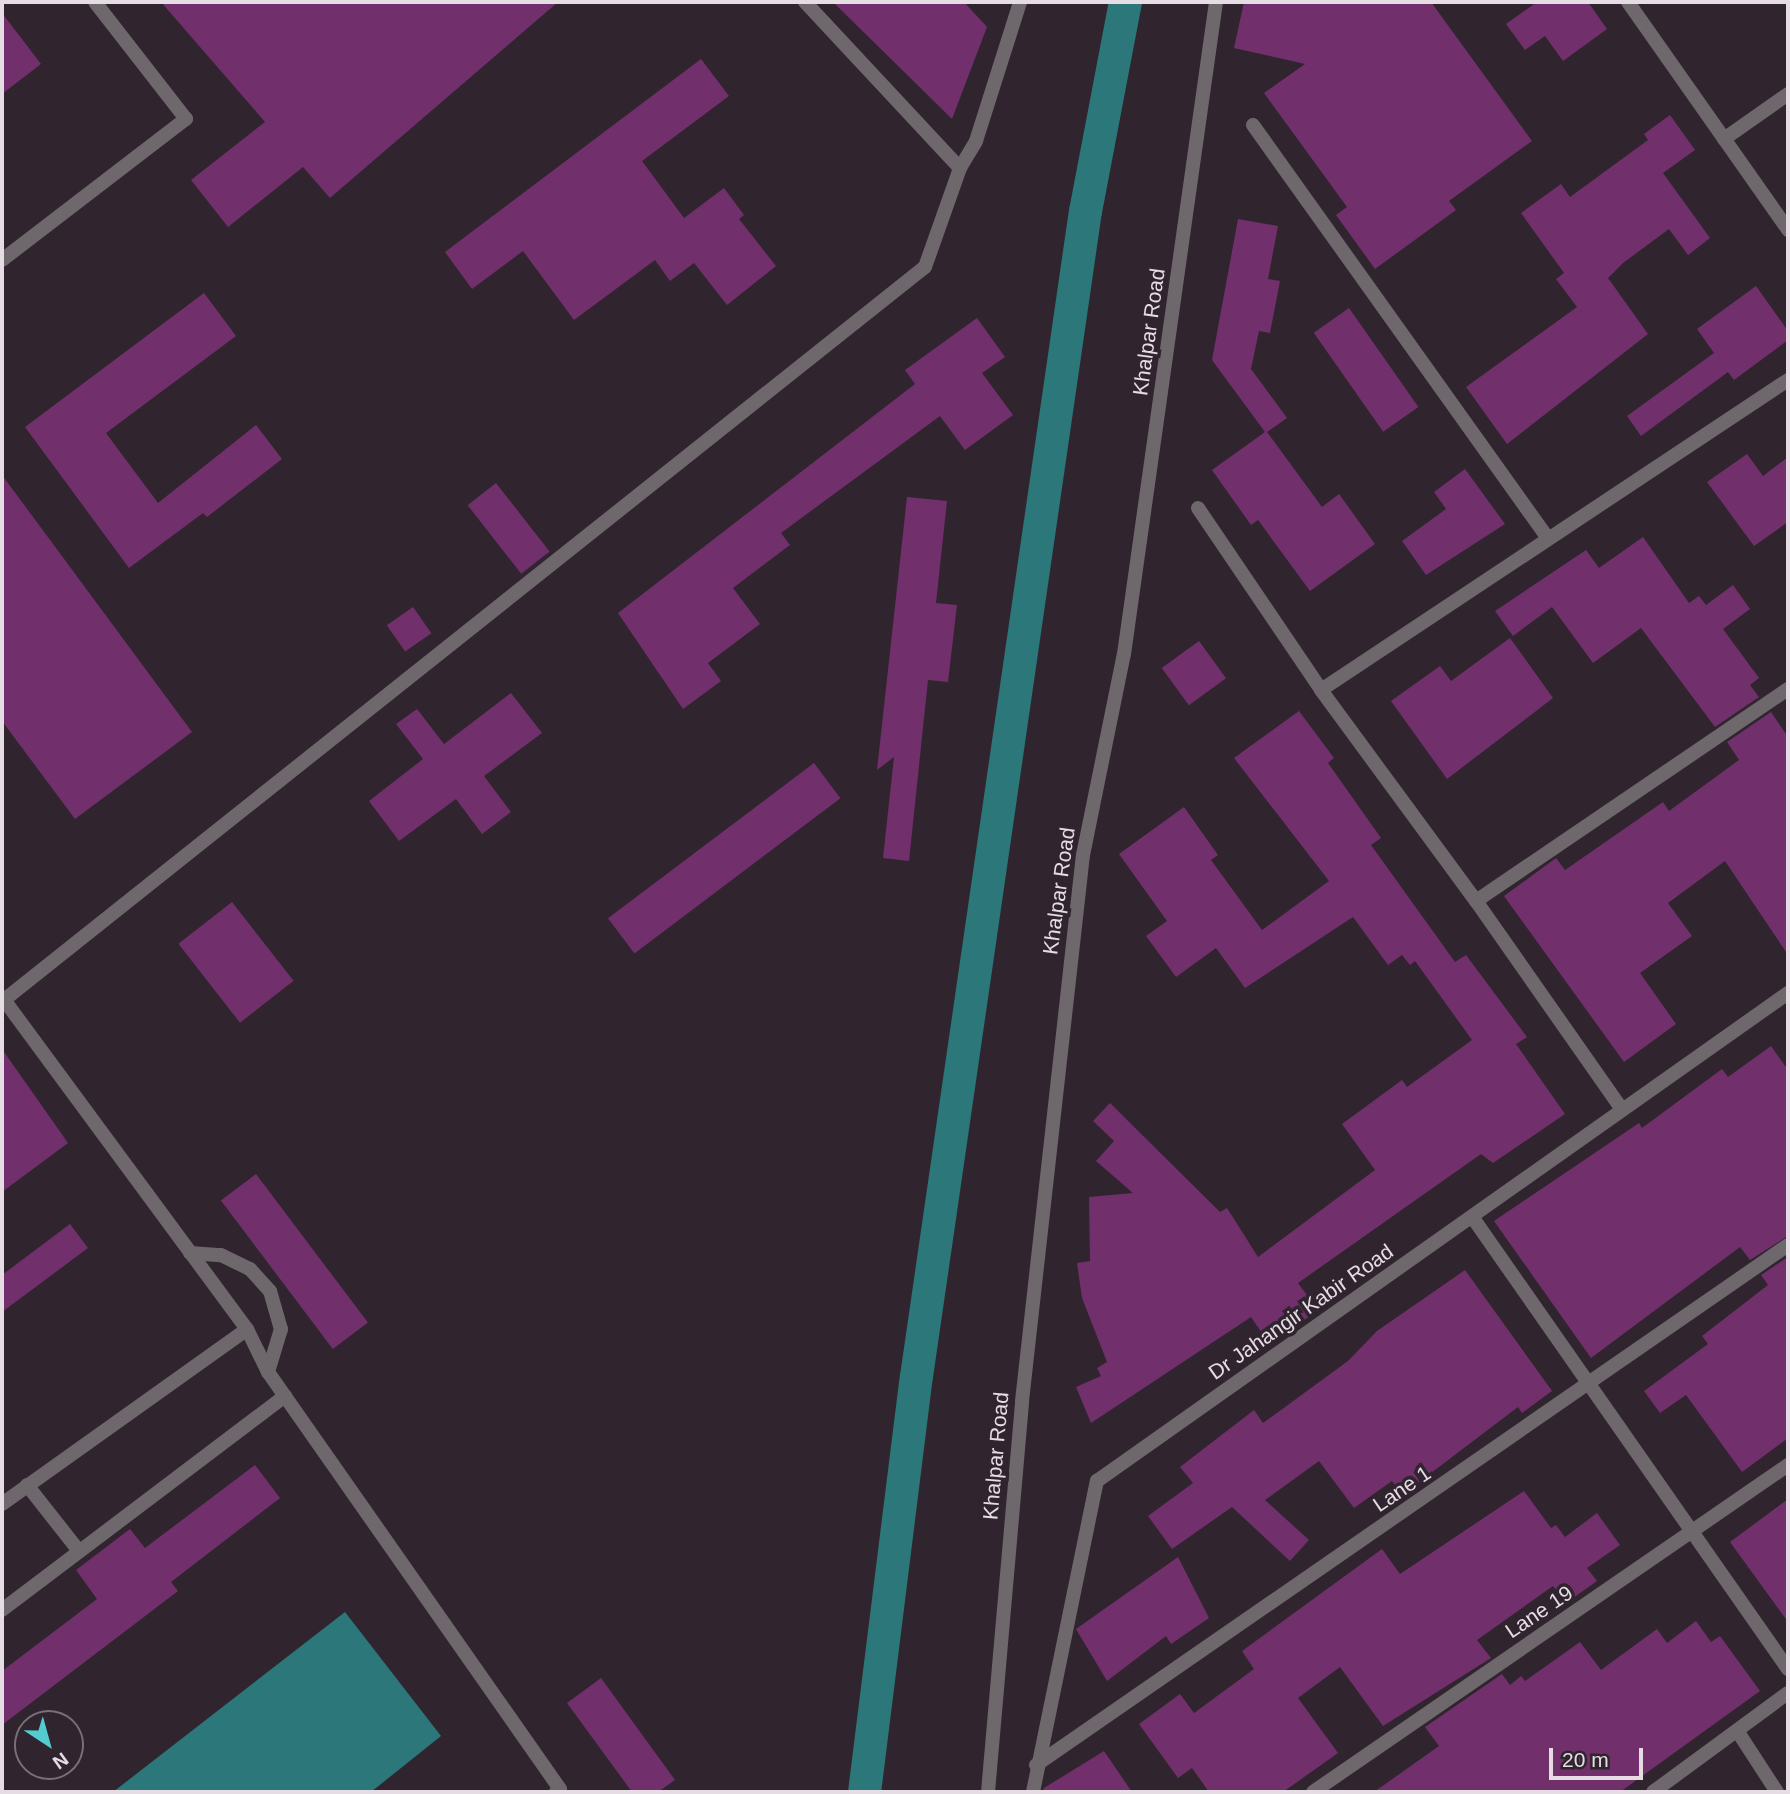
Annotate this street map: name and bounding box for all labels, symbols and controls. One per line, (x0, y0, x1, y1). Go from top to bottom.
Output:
street label: Khalpar Road (1128, 267, 1170, 397)
street label: Khalpar Road (1038, 826, 1080, 956)
street label: Dr Jahangir Kabir Road (1204, 1239, 1398, 1385)
street label: Khalpar Road (978, 1391, 1014, 1521)
street label: Lane 1 (1368, 1461, 1436, 1517)
street label: Lane 19 (1500, 1580, 1578, 1644)
north arrow (14, 1710, 84, 1780)
scale bar (1552, 1734, 1646, 1778)
text: N (49, 1748, 72, 1773)
text: 20 m (1562, 1748, 1609, 1771)

